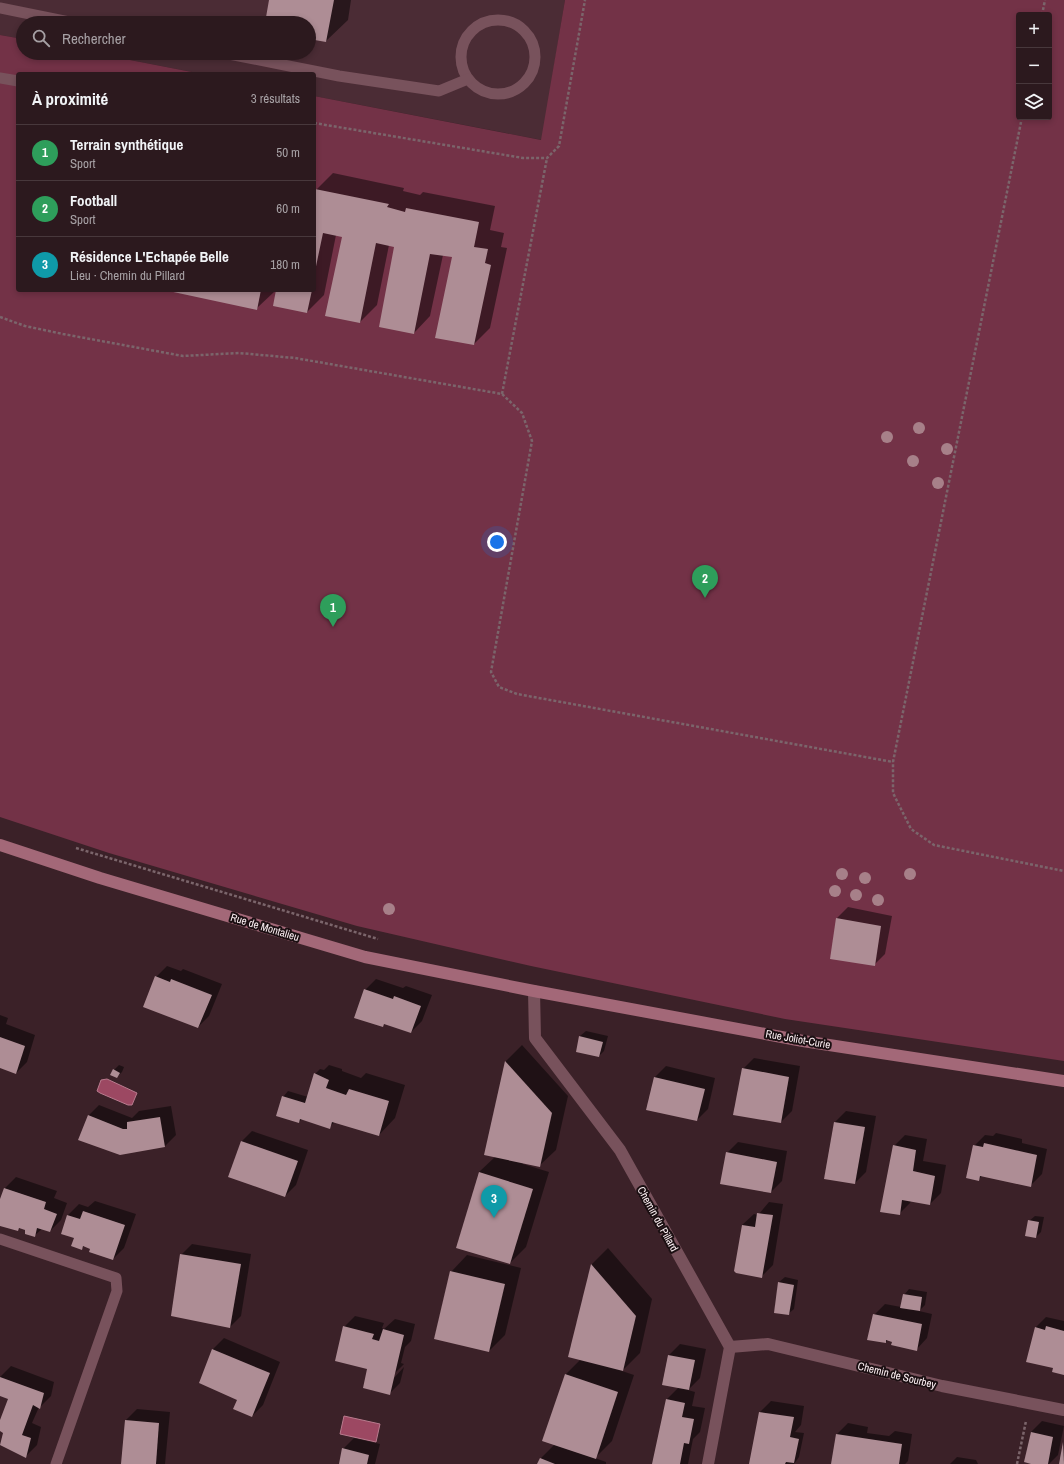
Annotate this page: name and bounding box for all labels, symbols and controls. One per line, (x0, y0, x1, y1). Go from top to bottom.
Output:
map controls (1016, 12, 1052, 120)
button: + (1016, 12, 1052, 48)
search box (16, 16, 316, 60)
icon: search (30, 27, 52, 49)
text: Rechercher (62, 28, 126, 49)
button: − (1016, 48, 1052, 84)
button: layers (1016, 84, 1052, 120)
text: À proximité (32, 87, 108, 110)
text: 3 résultats (251, 90, 300, 107)
text: Terrain synthétique (70, 134, 183, 155)
text: 1 (42, 144, 48, 161)
text: 50 m (276, 144, 300, 161)
text: Sport (70, 155, 95, 172)
text: Football (70, 190, 117, 211)
text: 2 (42, 200, 48, 217)
text: 60 m (276, 200, 300, 217)
text: Sport (70, 211, 95, 228)
text: Résidence L'Echapée Belle (70, 246, 229, 267)
text: 3 (42, 256, 48, 273)
text: 180 m (270, 256, 300, 273)
text: Lieu · Chemin du Pillard (70, 267, 185, 284)
your location (487, 532, 507, 552)
pin: 2 (692, 565, 718, 598)
pin: 1 (320, 594, 346, 627)
street label: Rue de Montalieu (229, 910, 301, 944)
street label: Rue Joliot-Curie (764, 1026, 832, 1052)
street label: Chemin du Pillard (634, 1184, 682, 1254)
pin: 3 (481, 1185, 507, 1218)
street label: Chemin de Sourbey (856, 1359, 938, 1392)

